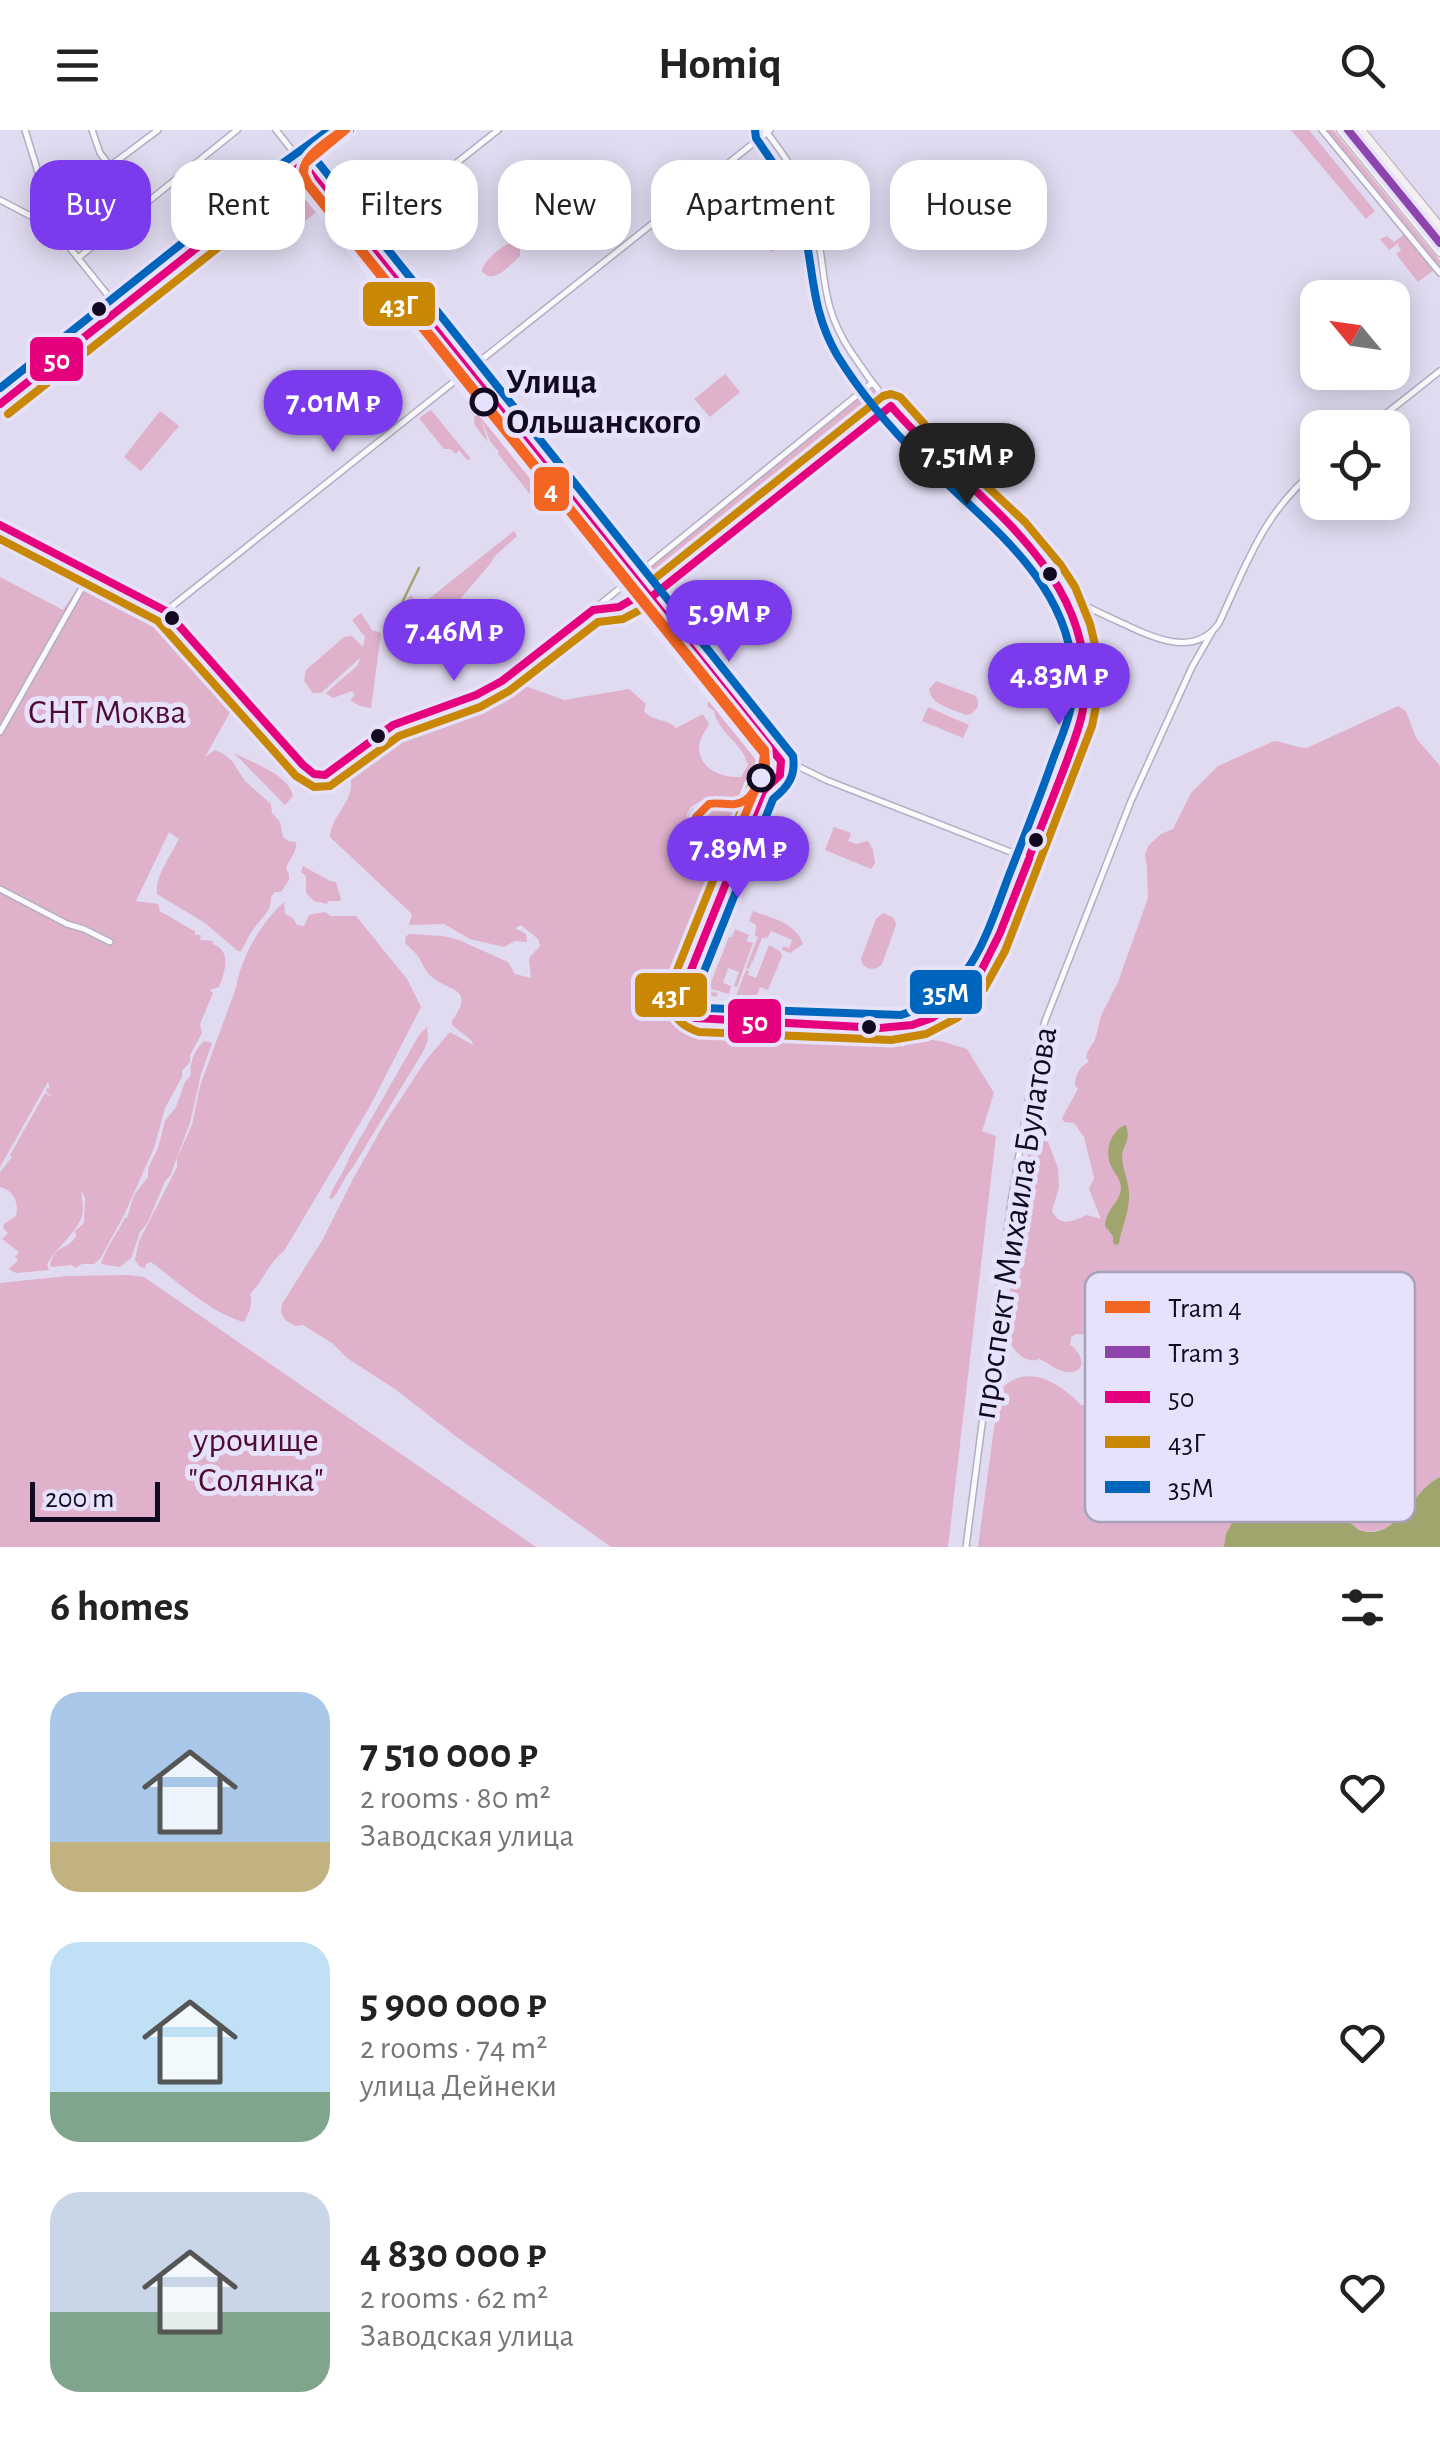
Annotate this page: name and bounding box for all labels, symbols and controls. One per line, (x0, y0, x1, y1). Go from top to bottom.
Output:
icon: menu (50, 38, 105, 93)
icon: search (1335, 38, 1390, 93)
text: Homiq (658, 42, 782, 87)
chip: Buy (30, 160, 151, 250)
chip: Rent (171, 160, 305, 250)
chip: Filters (325, 160, 478, 250)
chip: New (498, 160, 631, 250)
chip: Apartment (651, 160, 870, 250)
chip: House (890, 160, 1047, 250)
line badge: 43Г (361, 280, 437, 328)
north arrow (1300, 280, 1410, 390)
map controls (1300, 280, 1410, 520)
text: 43Г (379, 292, 419, 320)
unlabelled marker (89, 299, 109, 319)
line badge: 50 (28, 335, 85, 383)
text: 50 (44, 347, 70, 375)
place label: Улица Ольшанского (506, 365, 701, 440)
pin: 7.01M ₽ (241, 370, 425, 455)
text: 7.01M ₽ (286, 386, 380, 418)
marker: Улица Ольшанского (471, 389, 497, 415)
button: locate (1300, 410, 1410, 520)
pin: 7.51M ₽ (875, 423, 1059, 508)
text: 7.51M ₽ (921, 439, 1013, 471)
line badge: 4 (532, 465, 571, 513)
text: 4 (544, 477, 558, 505)
unlabelled marker (1040, 564, 1060, 584)
pin: 5.9M ₽ (648, 580, 810, 665)
text: 5.9M ₽ (688, 596, 770, 628)
pin: 7.46M ₽ (362, 599, 546, 684)
unlabelled marker (162, 608, 182, 628)
text: 7.46M ₽ (405, 615, 503, 647)
pin: 4.83M ₽ (967, 643, 1151, 728)
text: 4.83M ₽ (1010, 659, 1108, 691)
park label: СНТ Моква (27, 695, 187, 730)
unlabelled marker (368, 726, 388, 746)
unlabelled marker (748, 765, 774, 791)
pin: 7.89M ₽ (646, 816, 830, 901)
unlabelled marker (1026, 830, 1046, 850)
text: 7.89M ₽ (689, 832, 787, 864)
line badge: 35М (908, 968, 984, 1016)
line badge: 43Г (633, 971, 709, 1019)
text: 35М (922, 980, 970, 1008)
text: 43Г (651, 983, 691, 1011)
line badge: 50 (726, 997, 783, 1045)
text: 50 (742, 1009, 768, 1037)
unlabelled marker (859, 1017, 879, 1037)
street label: проспект Михаила Булатова (967, 1024, 1063, 1422)
legend (1085, 1272, 1415, 1522)
text: Tram 4 (1168, 1295, 1242, 1323)
text: Tram 3 (1168, 1340, 1240, 1368)
text: 50 (1168, 1385, 1195, 1413)
park label: урочище "Солянка" (188, 1423, 324, 1498)
text: 43Г (1168, 1430, 1206, 1458)
text: 35М (1168, 1475, 1214, 1503)
scale bar (30, 1477, 160, 1522)
text: 200 m (45, 1485, 114, 1513)
icon: filters (1335, 1580, 1390, 1635)
text: 6 homes (50, 1586, 189, 1628)
icon: home (130, 1732, 250, 1852)
text: 7 510 000 ₽ (360, 1733, 538, 1775)
icon: heart (1335, 1765, 1390, 1820)
text: 2 rooms · 80 m² (360, 1782, 551, 1814)
text: Заводская улица (360, 1820, 574, 1852)
icon: home (130, 1982, 250, 2102)
text: 5 900 000 ₽ (360, 1983, 547, 2025)
icon: heart (1335, 2015, 1390, 2070)
text: 2 rooms · 74 m² (360, 2032, 547, 2064)
text: улица Дейнеки (360, 2070, 557, 2102)
icon: home (130, 2232, 250, 2352)
text: 4 830 000 ₽ (360, 2233, 546, 2275)
icon: heart (1335, 2265, 1390, 2320)
text: 2 rooms · 62 m² (360, 2282, 548, 2314)
text: Заводская улица (360, 2320, 574, 2352)

